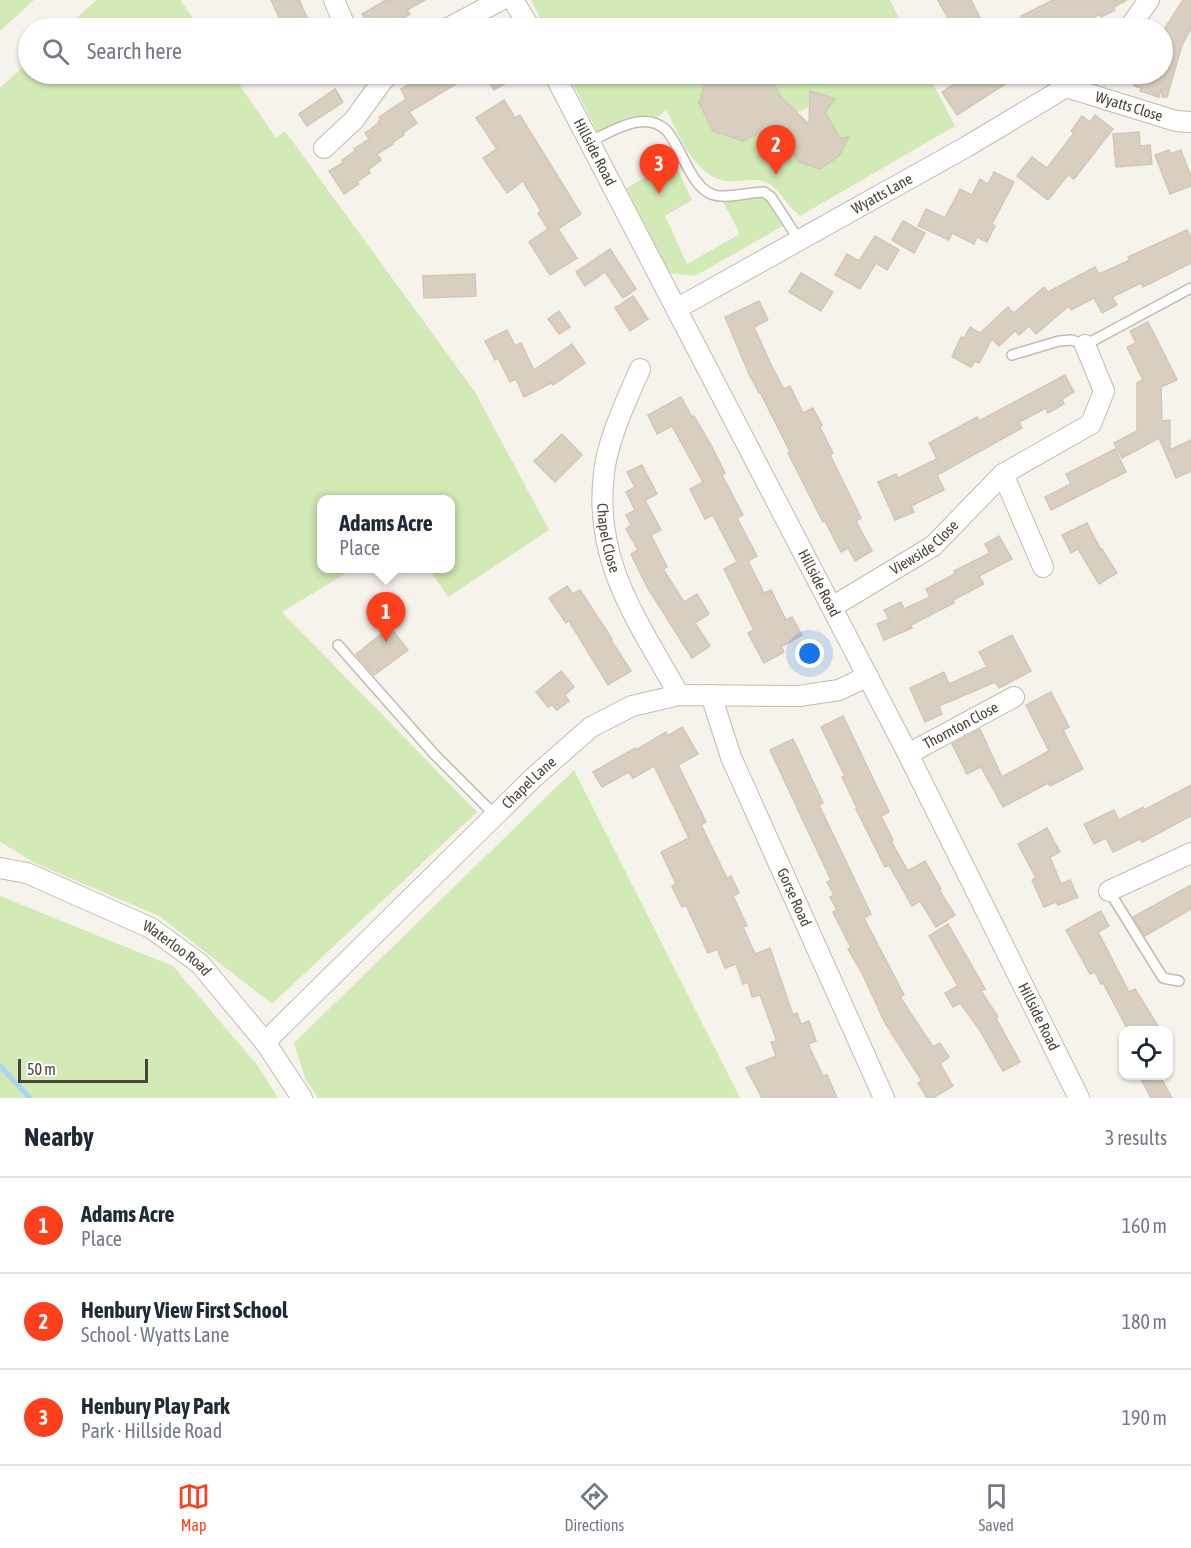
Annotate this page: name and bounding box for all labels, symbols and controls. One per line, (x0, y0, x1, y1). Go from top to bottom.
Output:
search box (18, 18, 1173, 84)
icon: search (39, 35, 72, 68)
text: Search here (87, 38, 182, 64)
street label: Wyatts Close (1093, 88, 1165, 124)
street label: Hillside Road (571, 115, 620, 188)
pin: 2 (756, 126, 796, 175)
pin: 3 (640, 144, 678, 194)
street label: Wyatts Lane (848, 170, 915, 217)
popup (317, 495, 455, 573)
street label: Chapel Close (594, 503, 624, 575)
text: Adams Acre (339, 510, 433, 536)
street label: Viewside Close (887, 516, 962, 578)
text: Place (339, 536, 380, 559)
street label: Hillside Road (795, 546, 844, 619)
pin: 1 (366, 592, 406, 642)
your location (795, 639, 824, 668)
street label: Thornton Close (920, 698, 1001, 752)
street label: Chapel Lane (498, 753, 559, 812)
street label: Gorse Road (774, 865, 815, 929)
street label: Waterloo Road (141, 917, 215, 979)
street label: Hillside Road (1015, 980, 1063, 1053)
map controls (1119, 1026, 1173, 1080)
button: locate (1119, 1026, 1173, 1080)
scale bar (18, 1056, 148, 1084)
text: 50 m (27, 1060, 56, 1078)
text: Nearby (24, 1122, 94, 1152)
text: 3 results (1105, 1126, 1167, 1149)
text: Adams Acre (81, 1201, 174, 1227)
text: 1 (39, 1214, 48, 1237)
text: 160 m (1122, 1214, 1167, 1237)
text: Place (81, 1227, 122, 1250)
text: Henbury View First School (81, 1297, 288, 1323)
text: 2 (39, 1310, 48, 1333)
text: 180 m (1122, 1310, 1167, 1333)
text: School · Wyatts Lane (81, 1323, 229, 1346)
text: Henbury Play Park (81, 1393, 230, 1419)
text: 3 (39, 1406, 48, 1429)
text: 190 m (1122, 1406, 1167, 1429)
text: Park · Hillside Road (81, 1419, 222, 1442)
tab: Map (177, 1480, 210, 1534)
tab: Directions (564, 1480, 624, 1534)
tab: Saved (978, 1480, 1014, 1534)

